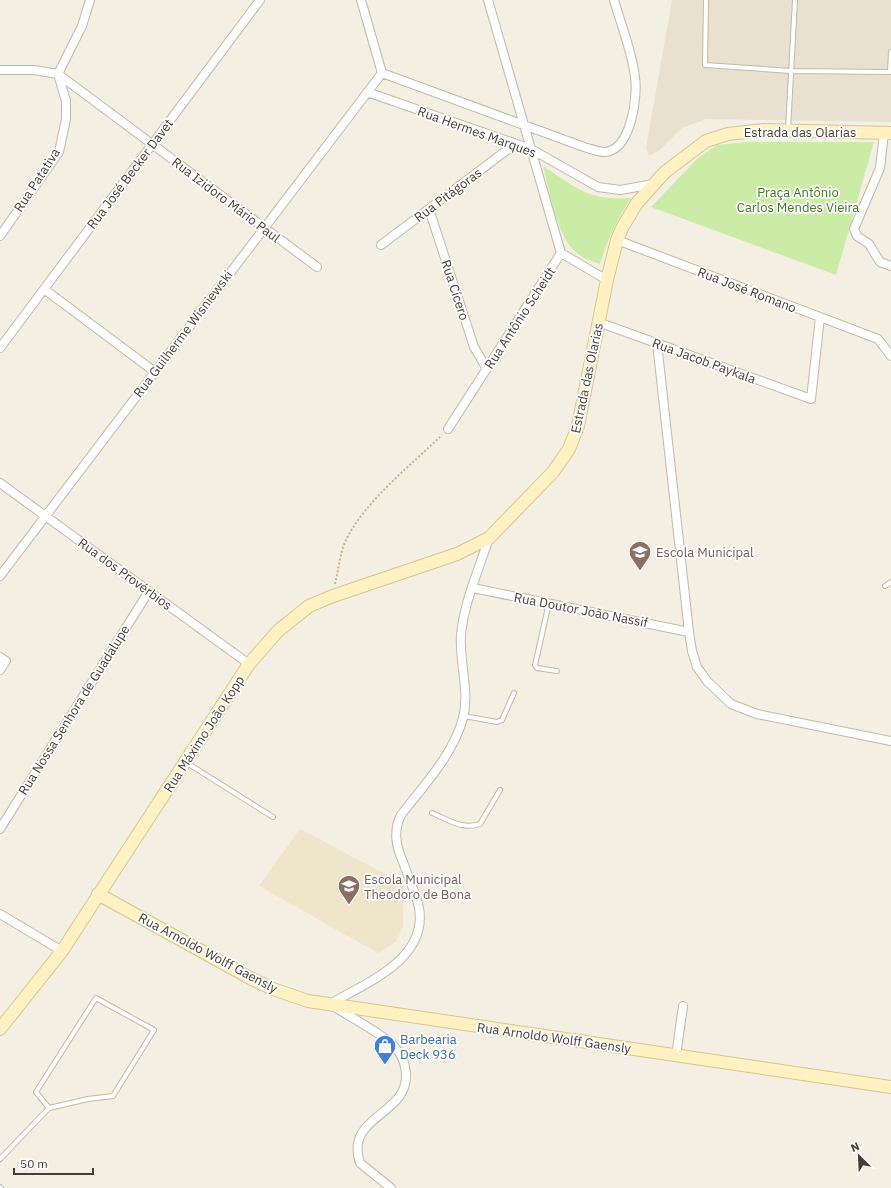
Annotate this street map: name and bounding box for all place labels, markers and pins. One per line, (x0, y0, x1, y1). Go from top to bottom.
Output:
school or university icon: Escola Municipal (627, 539, 653, 572)
place label: Escola Municipal (656, 544, 754, 561)
place label: Escola Municipal Theodoro de Bona (364, 871, 471, 903)
school or university icon: Escola Municipal Theodoro de Bona (336, 873, 362, 906)
place label: Barbearia Deck 936 (400, 1031, 457, 1063)
shop icon: Barbearia Deck 936 (372, 1033, 398, 1066)

